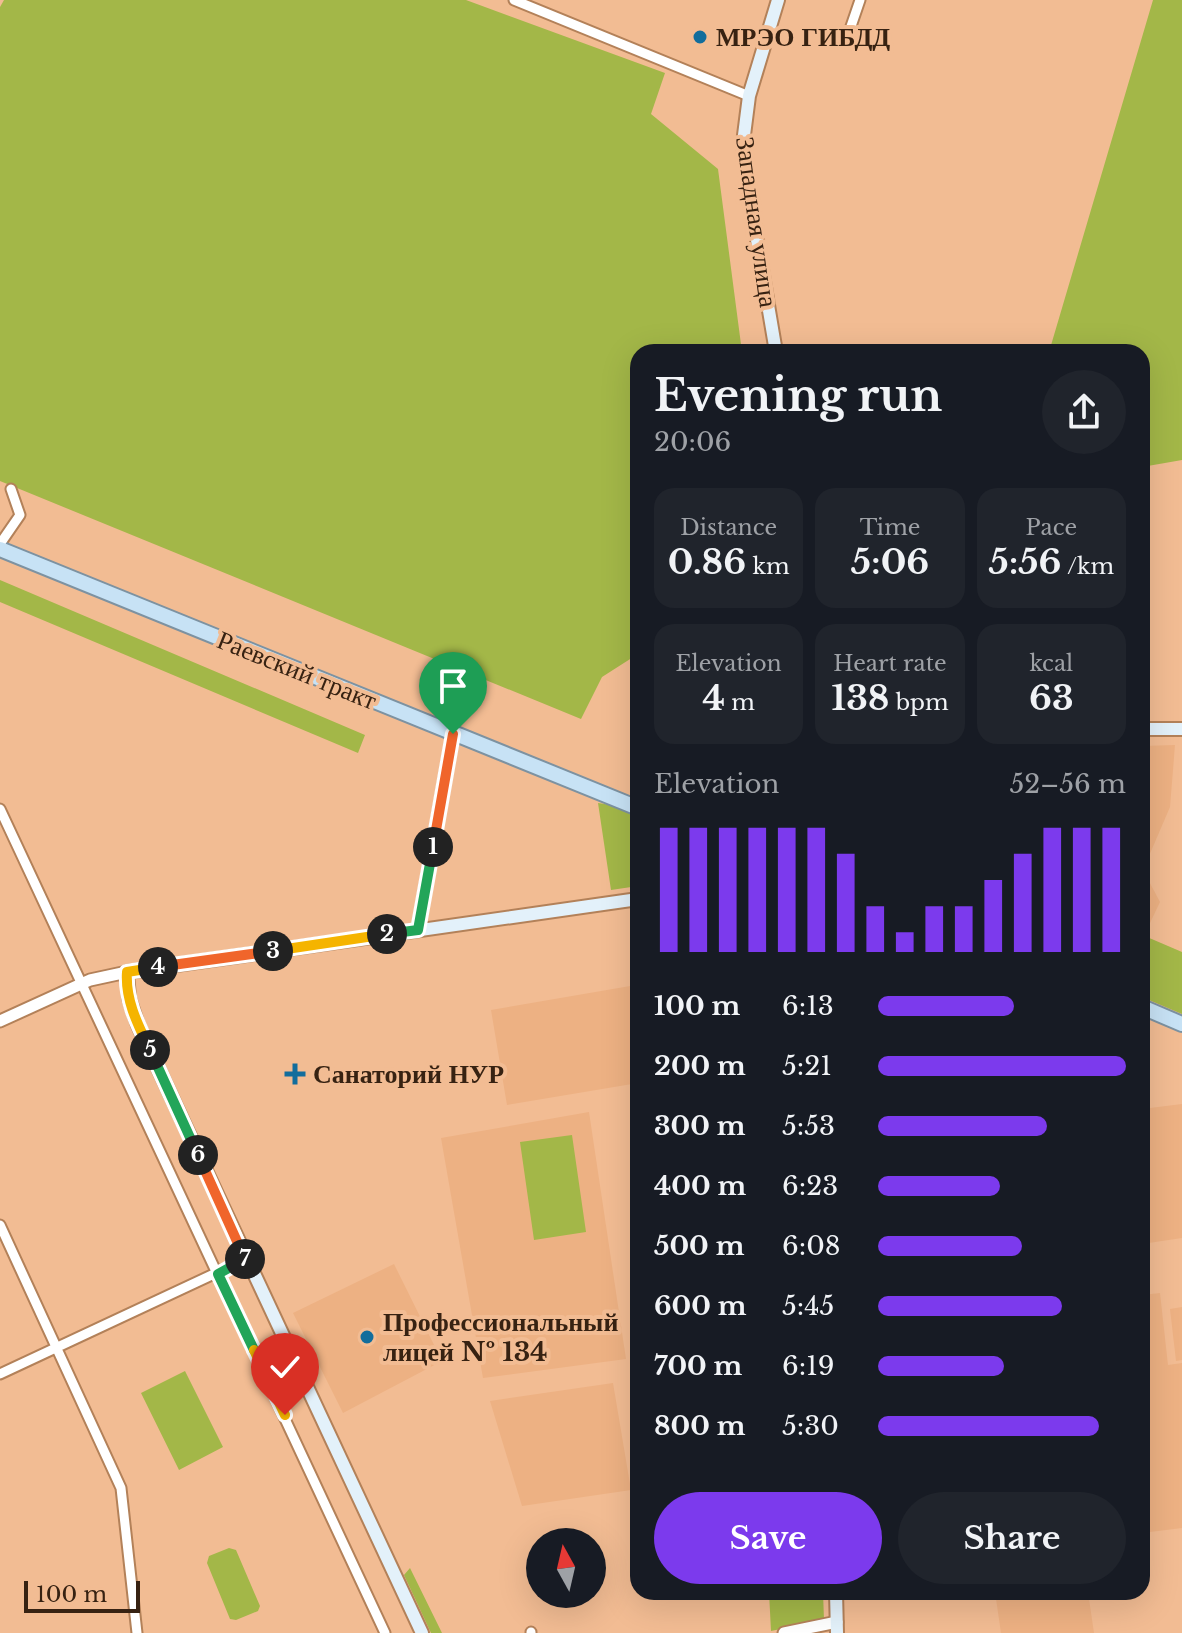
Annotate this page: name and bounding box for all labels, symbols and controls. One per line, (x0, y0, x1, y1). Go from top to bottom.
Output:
place label: МРЭО ГИБДД (716, 21, 890, 53)
marker: МРЭО ГИБДД (691, 28, 709, 46)
street label: Западная улица (729, 135, 785, 310)
text: Evening run (654, 368, 942, 423)
button: share (1042, 370, 1126, 454)
text: 20:06 (654, 426, 731, 458)
text: Distance (680, 514, 777, 541)
text: Time (860, 514, 920, 541)
text: Pace (1026, 514, 1077, 541)
text: 0.86 (668, 541, 746, 583)
text: 5:06 (851, 541, 929, 583)
text: 5:56 (988, 541, 1061, 583)
text: km (746, 553, 790, 580)
text: /km (1061, 553, 1114, 580)
street label: Раевский тракт (213, 624, 381, 716)
text: Elevation (676, 650, 782, 677)
text: Heart rate (833, 650, 947, 677)
text: kcal (1029, 650, 1073, 677)
pin (419, 652, 487, 734)
icon: arrive (431, 664, 475, 708)
text: 4 (702, 677, 725, 719)
text: 138 (831, 677, 889, 719)
text: 63 (1029, 677, 1074, 719)
text: m (725, 689, 755, 716)
text: bpm (889, 689, 949, 716)
text: Elevation (654, 768, 780, 800)
text: 52–56 m (1010, 768, 1126, 800)
pin: 1 (413, 827, 453, 867)
text: 1 (428, 833, 438, 860)
pin: 2 (367, 914, 407, 954)
text: 2 (380, 920, 394, 947)
pin: 3 (253, 931, 293, 971)
text: 3 (266, 937, 280, 964)
pin: 4 (138, 947, 178, 987)
text: 4 (151, 953, 165, 980)
text: 100 m (654, 990, 740, 1022)
text: 6:13 (782, 990, 834, 1022)
pin: 5 (130, 1030, 170, 1070)
text: 5 (143, 1036, 157, 1063)
text: 200 m (654, 1050, 746, 1082)
text: 5:21 (782, 1050, 832, 1082)
place label: Санаторий НУР (313, 1058, 504, 1090)
marker: Санаторий НУР (284, 1063, 306, 1085)
text: 300 m (654, 1110, 746, 1142)
text: 5:53 (782, 1110, 835, 1142)
pin: 6 (178, 1135, 218, 1175)
text: 6 (191, 1141, 205, 1168)
text: 400 m (654, 1170, 746, 1202)
text: 6:23 (782, 1170, 838, 1202)
text: 500 m (654, 1230, 744, 1262)
text: 6:08 (782, 1230, 840, 1262)
pin: 7 (225, 1239, 265, 1279)
text: 7 (239, 1245, 251, 1272)
text: 600 m (654, 1290, 746, 1322)
text: 5:45 (782, 1290, 834, 1322)
place label: Профессиональный лицей № 134 (383, 1306, 618, 1368)
marker: Профессиональный лицей № 134 (358, 1328, 376, 1346)
pin (251, 1333, 319, 1415)
icon: check (263, 1345, 307, 1389)
text: 700 m (654, 1350, 742, 1382)
text: 6:19 (782, 1350, 834, 1382)
text: 800 m (654, 1410, 745, 1442)
text: 5:30 (782, 1410, 839, 1442)
button: Save (654, 1492, 882, 1584)
button: Share (898, 1492, 1126, 1584)
north arrow (526, 1528, 606, 1608)
map controls (526, 1528, 606, 1608)
scale bar (24, 1577, 140, 1613)
text: 100 m (36, 1581, 107, 1608)

